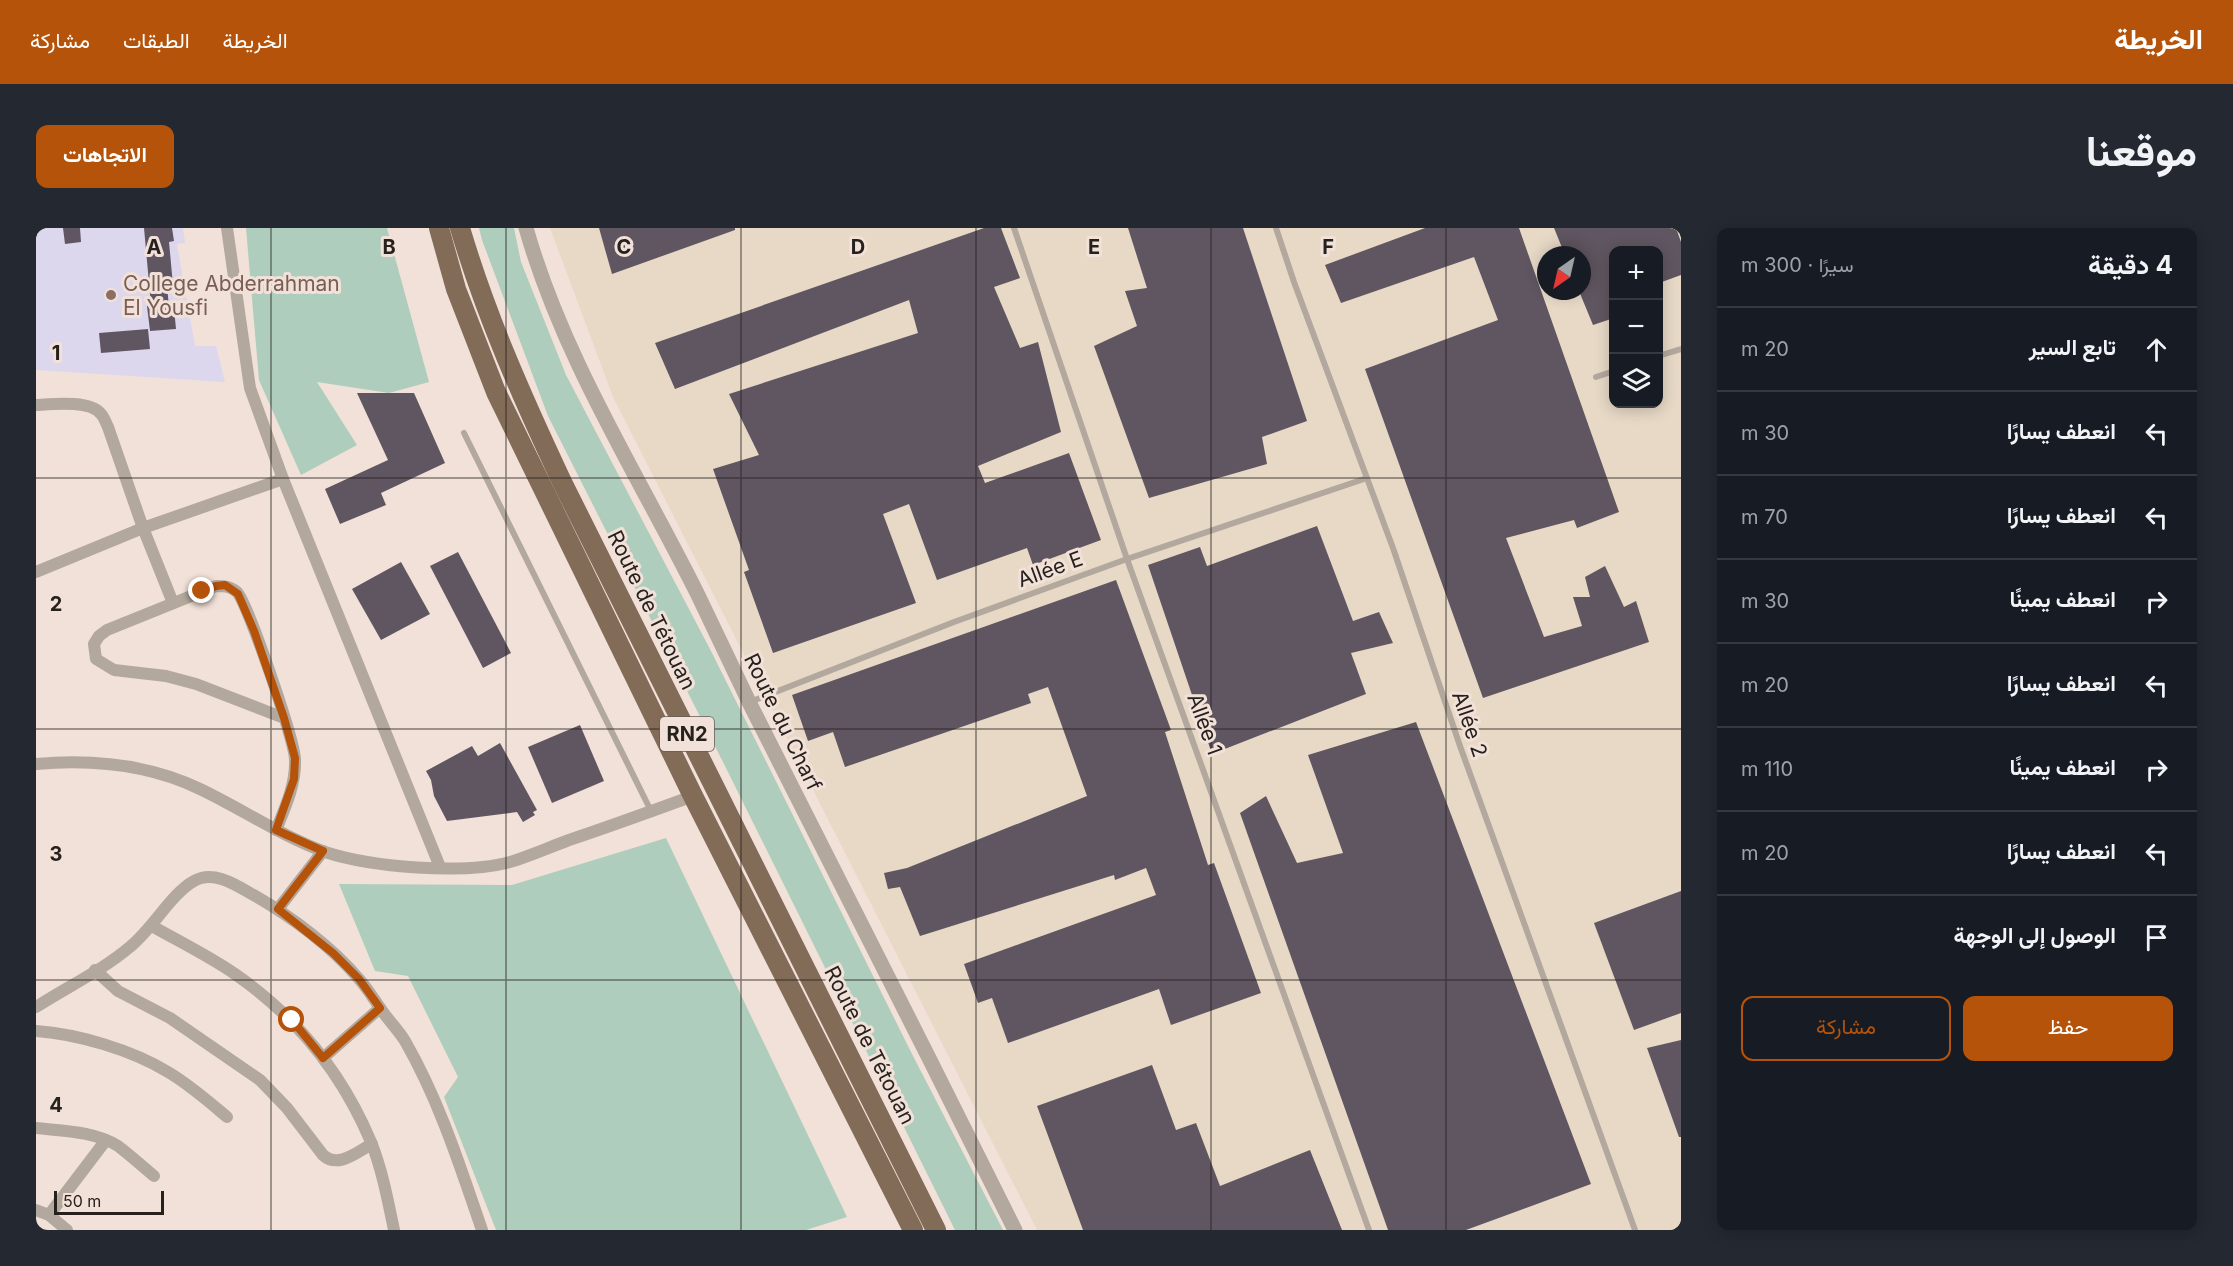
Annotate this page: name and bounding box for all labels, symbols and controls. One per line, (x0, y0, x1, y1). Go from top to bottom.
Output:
text: الخريطة (2114, 22, 2203, 56)
text: مشاركة (30, 28, 90, 53)
text: الطبقات (123, 28, 190, 53)
text: الخريطة (223, 28, 288, 53)
button: الاتجاهات (36, 125, 174, 188)
text: موقعنا (2086, 125, 2197, 176)
text: A (147, 235, 162, 259)
text: B (382, 235, 396, 259)
text: C (617, 235, 631, 259)
text: D (851, 235, 865, 259)
text: E (1088, 235, 1100, 259)
text: F (1322, 235, 1334, 259)
north arrow (1537, 246, 1591, 300)
map controls (1609, 246, 1663, 408)
button: + (1609, 246, 1663, 300)
text: 4 دقيقة (2088, 249, 2173, 280)
text: سيرًا · 300 m (1741, 253, 1853, 277)
place label: College Abderrahman El Yousfi (123, 271, 340, 320)
marker: College Abderrahman El Yousfi (104, 288, 118, 302)
button: − (1609, 300, 1663, 354)
icon: ahead (2140, 333, 2173, 366)
text: تابع السير (2029, 334, 2116, 360)
text: 20 m (1741, 337, 1789, 361)
text: 1 (52, 341, 60, 365)
button: layers (1609, 354, 1663, 408)
icon: left (2140, 417, 2173, 450)
text: انعطف يسارًا (2007, 418, 2116, 444)
text: 30 m (1741, 421, 1789, 445)
icon: left (2140, 501, 2173, 534)
text: انعطف يسارًا (2007, 502, 2116, 528)
text: 70 m (1741, 505, 1788, 529)
street label: Route de Tétouan (603, 526, 701, 694)
street label: Allée E (1014, 546, 1086, 592)
route end (188, 577, 214, 603)
icon: right (2140, 585, 2173, 618)
text: انعطف يمينًا (2009, 586, 2116, 612)
text: 30 m (1741, 589, 1789, 613)
text: 2 (50, 592, 62, 616)
street label: Route du Charf (739, 649, 827, 795)
icon: left (2140, 669, 2173, 702)
text: انعطف يسارًا (2007, 670, 2116, 696)
text: 20 m (1741, 673, 1789, 697)
street label: Allée 2 (1447, 688, 1493, 760)
street label: Allée 1 (1182, 690, 1228, 758)
road number: RN2 (660, 717, 714, 751)
icon: right (2140, 753, 2173, 786)
text: انعطف يمينًا (2009, 754, 2116, 780)
text: 110 m (1741, 757, 1793, 781)
icon: left (2140, 837, 2173, 870)
text: انعطف يسارًا (2007, 838, 2116, 864)
text: 20 m (1741, 841, 1789, 865)
text: 3 (50, 842, 62, 866)
icon: arrive (2140, 921, 2173, 954)
text: الوصول إلى الوجهة (1953, 922, 2116, 948)
street label: Route de Tétouan (819, 962, 921, 1128)
button: مشاركة (1741, 996, 1951, 1061)
button: حفظ (1963, 996, 2173, 1061)
route start (278, 1006, 304, 1032)
text: 4 (49, 1093, 63, 1117)
scale bar (54, 1188, 164, 1216)
text: 50 m (63, 1191, 101, 1211)

